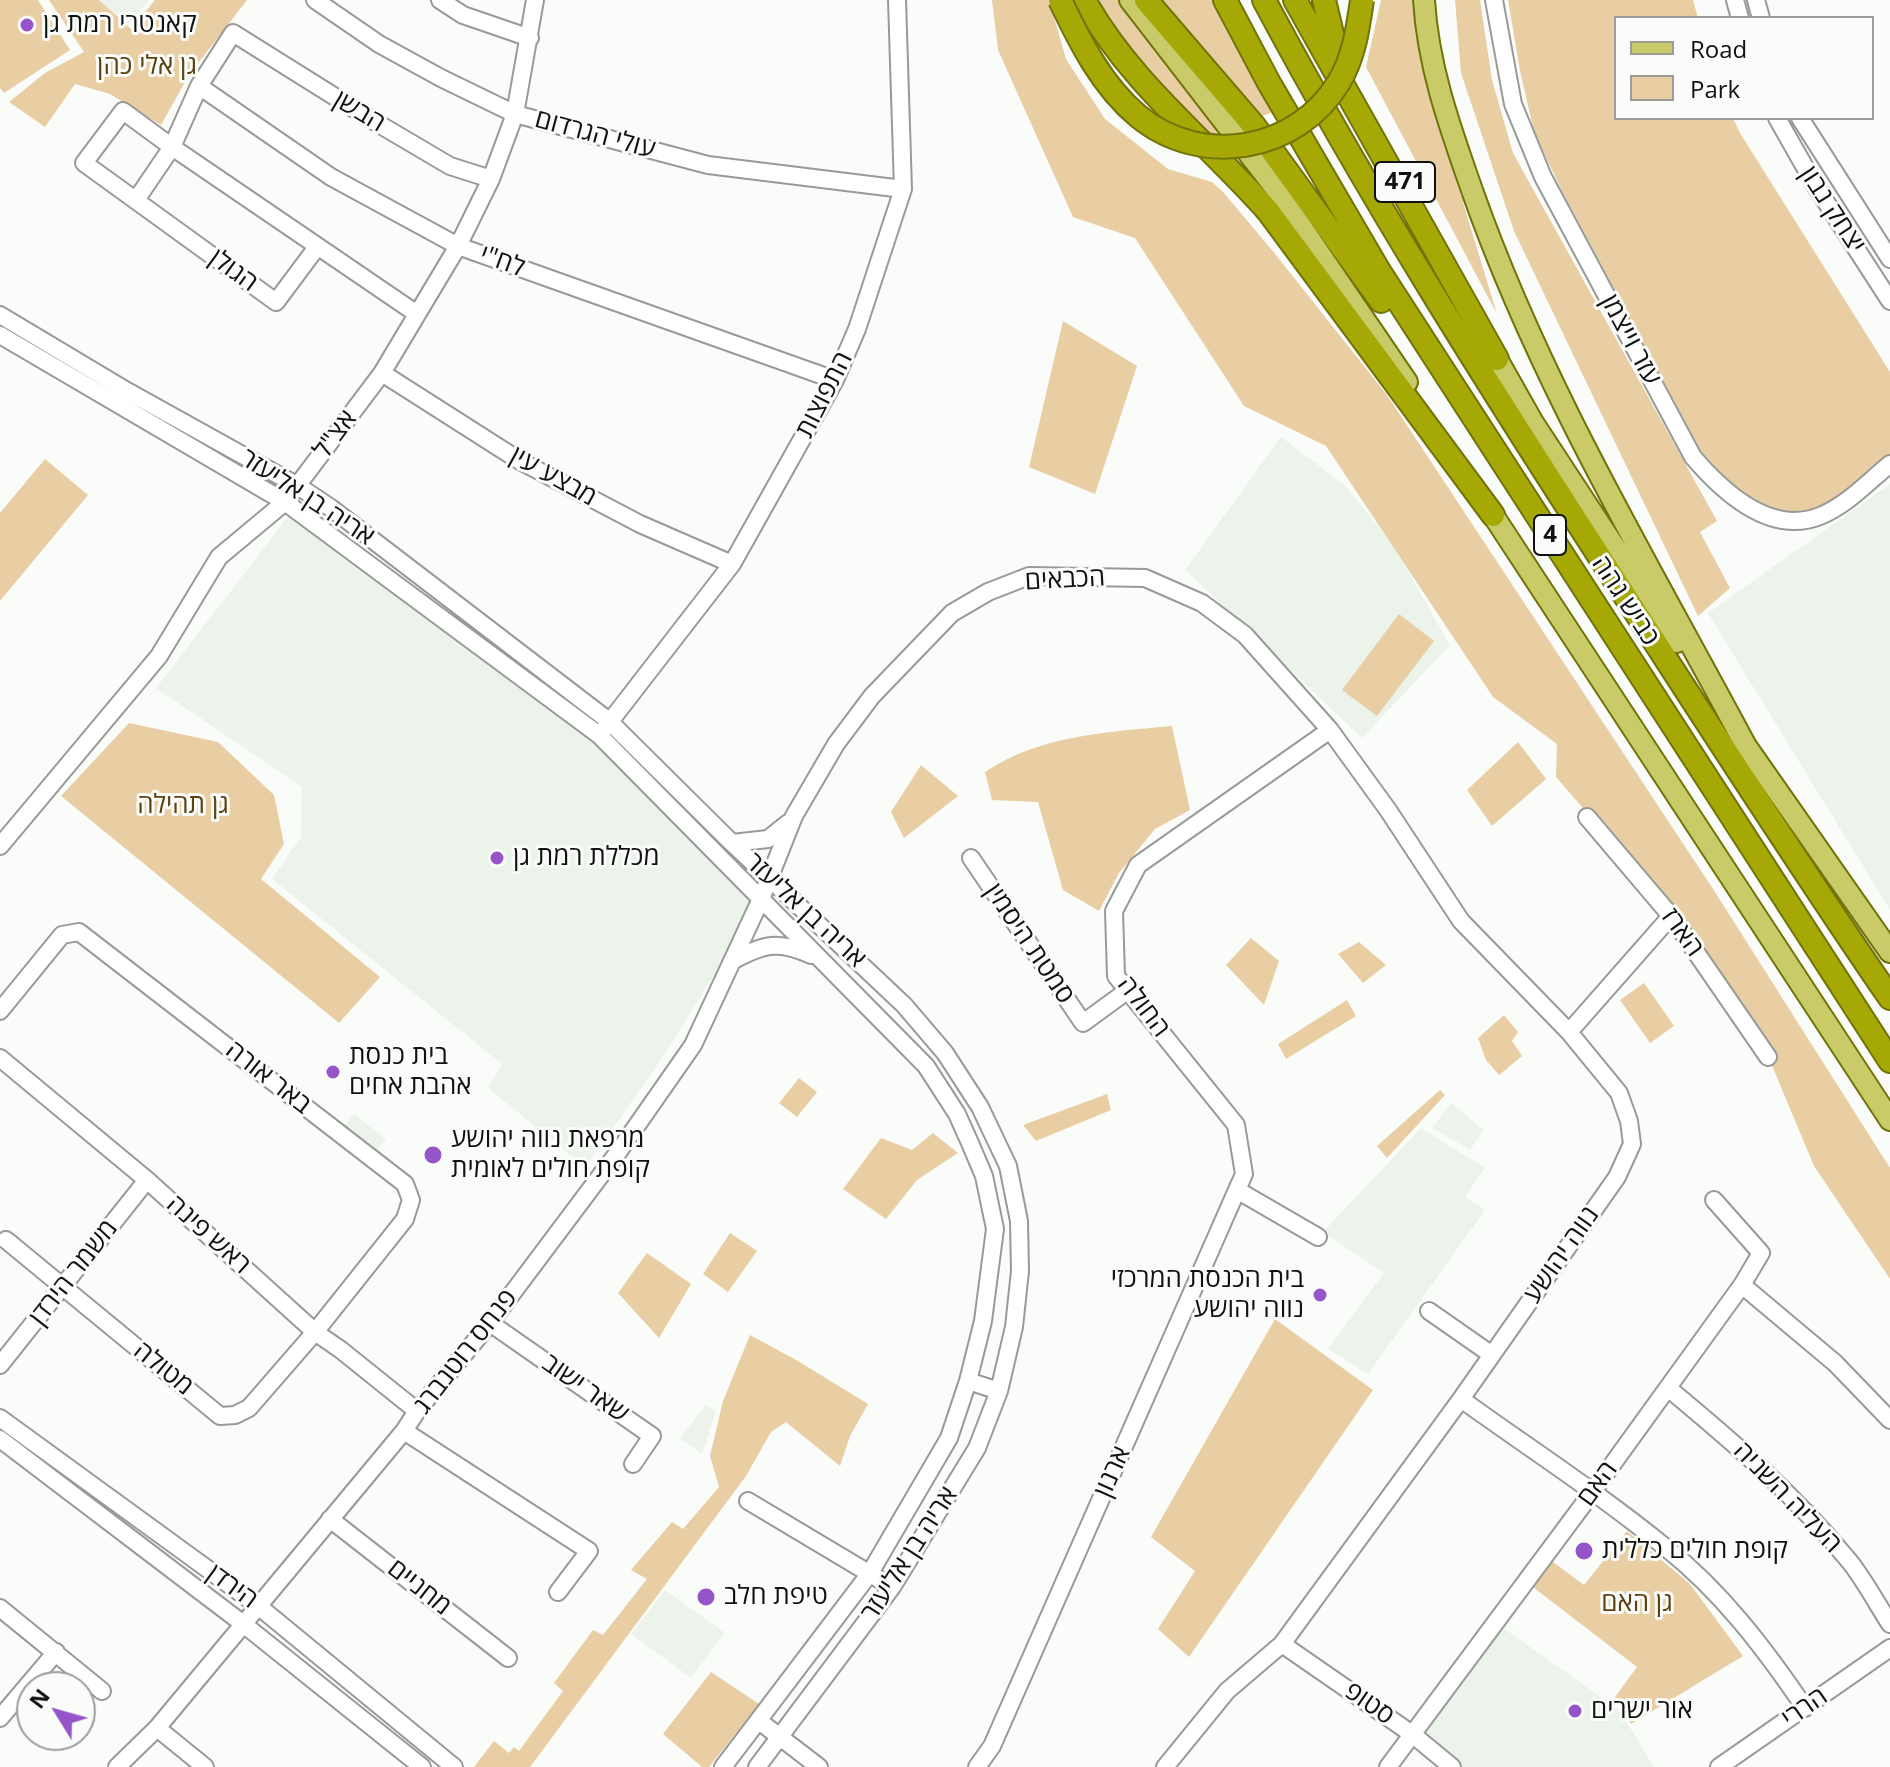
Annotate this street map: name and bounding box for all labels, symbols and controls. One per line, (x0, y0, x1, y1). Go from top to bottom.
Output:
place label: קאנטרי רמת גן (43, 9, 197, 41)
marker: קאנטרי רמת גן (18, 16, 36, 34)
legend (1614, 16, 1874, 120)
text: Road (1690, 32, 1747, 65)
park label: גן אלי כהן (97, 51, 197, 83)
text: Park (1690, 72, 1740, 105)
street label: הבשן (327, 85, 391, 139)
street label: עולי הגרדום (531, 104, 659, 166)
street label: יצחק נבון (1792, 161, 1872, 259)
road number: 471 (1375, 162, 1435, 202)
street label: לח"י (475, 240, 529, 284)
street label: הגולן (203, 243, 263, 299)
street label: עזר וייצמן (1593, 289, 1667, 391)
street label: התפוצות (790, 347, 860, 443)
street label: אצ"ל (308, 405, 364, 465)
street label: מבצע עין (504, 440, 602, 514)
street label: אריה בן אליעזר (234, 443, 380, 553)
road number: 4 (1534, 515, 1566, 555)
street label: כביש גהה (1584, 550, 1666, 652)
street label: הכבאים (1024, 562, 1106, 598)
park label: גן תהילה (137, 790, 229, 822)
place label: מכללת רמת גן (513, 842, 660, 874)
street label: אריה בן אליעזר (738, 847, 872, 975)
marker: מכללת רמת גן (488, 849, 506, 867)
street label: סמטת היסמין (977, 878, 1081, 1010)
street label: הארז (1654, 903, 1710, 963)
street label: החולה (1110, 970, 1176, 1044)
street label: באר אורה (219, 1035, 317, 1121)
place label: בית כנסת אהבת אחים (349, 1041, 472, 1102)
marker: בית כנסת אהבת אחים (324, 1063, 342, 1081)
place label: מרפאת נווה יהושע קופת חולים לאומית (451, 1124, 650, 1186)
marker: מרפאת נווה יהושע קופת חולים לאומית (422, 1144, 444, 1166)
street label: ראש פינה (159, 1189, 257, 1281)
street label: נווה יהושע (1518, 1201, 1606, 1309)
street label: משמר הירדן (23, 1214, 125, 1332)
place label: בית הכנסת המרכזי נווה יהושע (1111, 1264, 1304, 1326)
street label: פנחס רוטנברג (408, 1284, 524, 1420)
marker: בית הכנסת המרכזי נווה יהושע (1311, 1286, 1329, 1304)
street label: מטולה (127, 1336, 199, 1402)
street label: שאר ישוב (536, 1348, 634, 1430)
street label: העליה השניה (1726, 1436, 1848, 1560)
street label: ארנון (1088, 1442, 1138, 1502)
street label: האם (1571, 1455, 1625, 1513)
street label: אריה בן אליעזר (855, 1481, 965, 1627)
place label: קופת חולים כללית (1602, 1535, 1788, 1567)
marker: קופת חולים כללית (1573, 1540, 1595, 1562)
street label: מחניים (381, 1553, 457, 1623)
street label: הירדן (201, 1558, 263, 1616)
place label: טיפת חלב (724, 1581, 828, 1613)
marker: טיפת חלב (695, 1586, 717, 1608)
park label: גן האם (1601, 1588, 1673, 1620)
north arrow (16, 1671, 96, 1751)
street label: סטופ (1338, 1676, 1400, 1732)
street label: הררי (1776, 1681, 1834, 1735)
text: N (21, 1682, 56, 1714)
place label: אור ישרים (1591, 1695, 1693, 1727)
marker: אור ישרים (1566, 1702, 1584, 1720)

